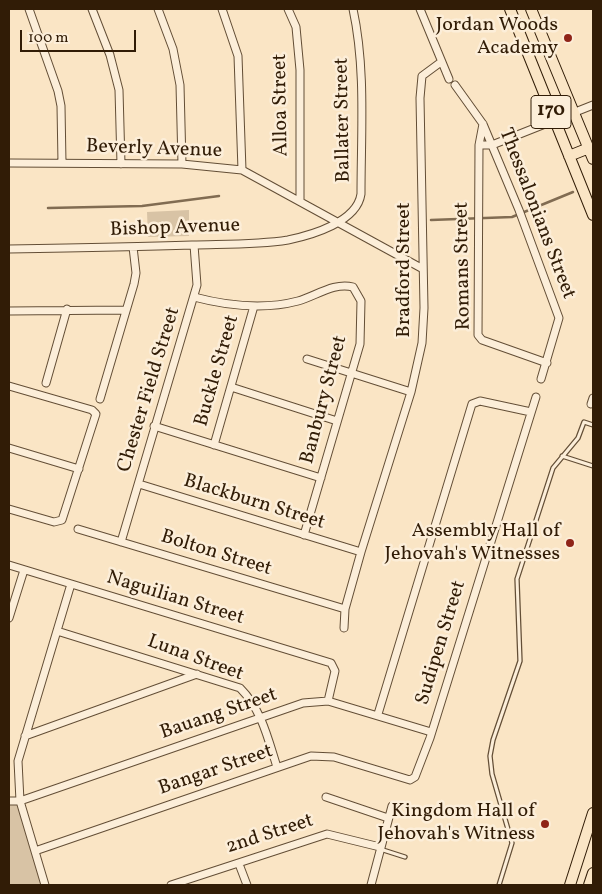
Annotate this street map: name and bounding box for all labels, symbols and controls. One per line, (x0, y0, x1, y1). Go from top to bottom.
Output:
place label: Jordan Woods Academy (436, 14, 558, 61)
scale bar (22, 20, 139, 52)
text: 100 m (28, 28, 68, 49)
marker: Jordan Woods Academy (562, 32, 574, 44)
street label: Alloa Street (269, 53, 295, 157)
street label: Ballater Street (331, 57, 357, 183)
road number: 170 (531, 95, 571, 128)
street label: Thessalonians Street (492, 125, 580, 303)
street label: Beverly Avenue (86, 136, 222, 164)
street label: Bradford Street (393, 202, 417, 338)
street label: Romans Street (451, 202, 477, 330)
street label: Bishop Avenue (109, 215, 241, 243)
street label: Chester Field Street (113, 304, 187, 476)
street label: Buckle Street (191, 312, 245, 430)
street label: Banbury Street (296, 333, 354, 467)
street label: Blackburn Street (180, 470, 328, 536)
place label: Assembly Hall of Jehovah's Witnesses (385, 520, 560, 567)
street label: Bolton Street (158, 526, 274, 582)
marker: Assembly Hall of Jehovah's Witnesses (564, 537, 576, 549)
street label: Naguilian Street (103, 567, 247, 631)
street label: Sudipen Street (412, 578, 472, 708)
street label: Luna Street (144, 630, 246, 688)
street label: Bauang Street (157, 684, 281, 746)
street label: Bangar Street (156, 740, 276, 802)
place label: Kingdom Hall of Jehovah's Witness (378, 800, 535, 847)
street label: 2nd Street (223, 810, 317, 860)
marker: Kingdom Hall of Jehovah's Witness (539, 818, 551, 830)

